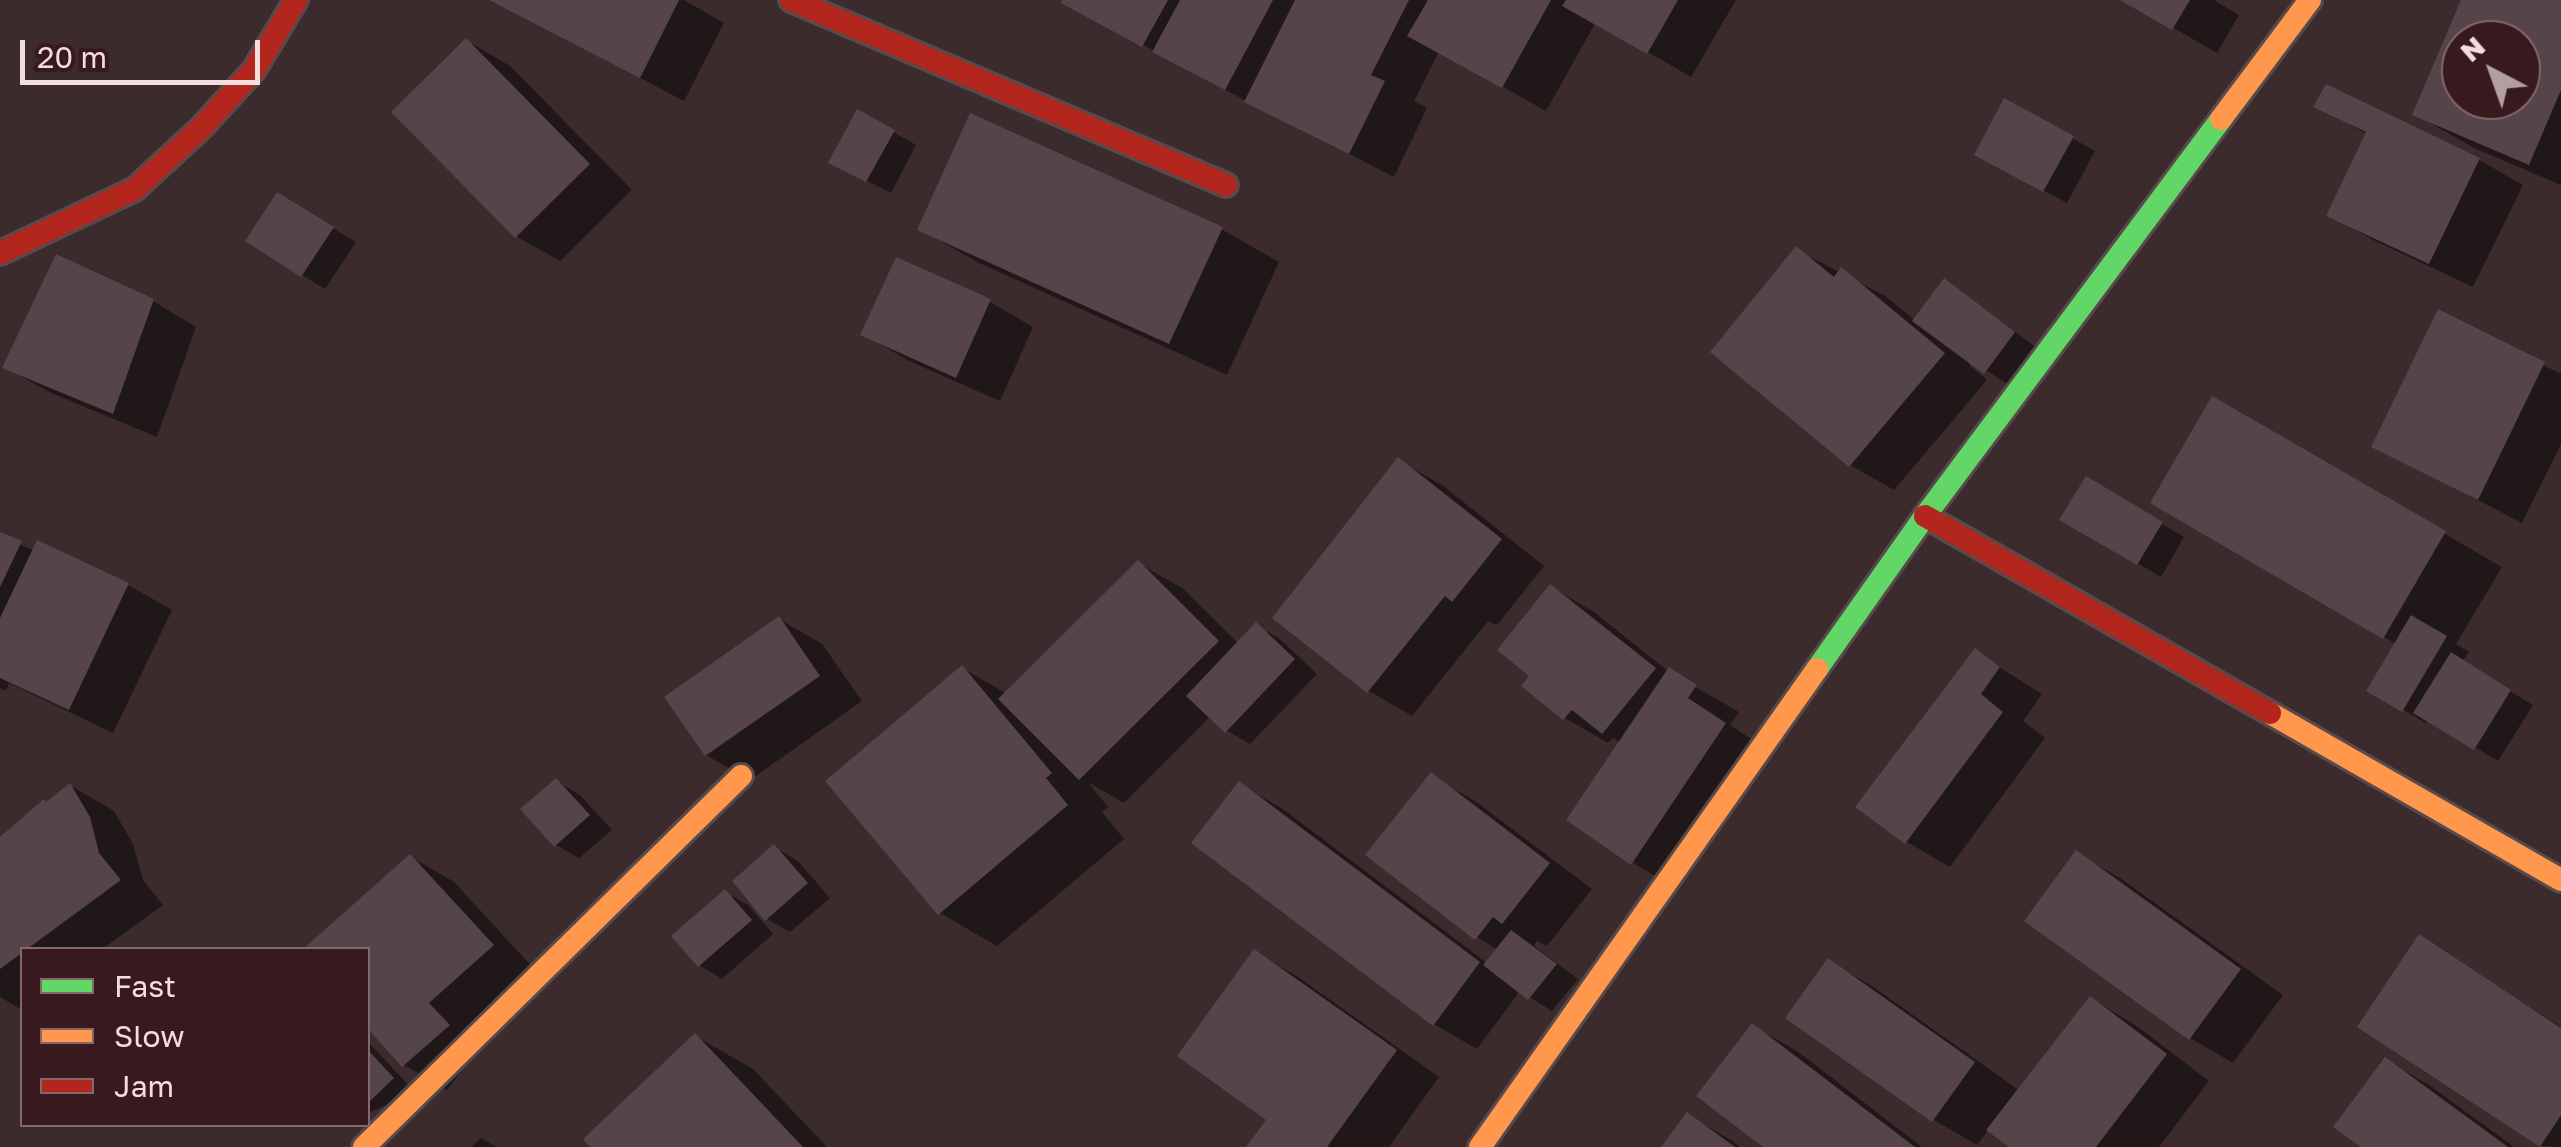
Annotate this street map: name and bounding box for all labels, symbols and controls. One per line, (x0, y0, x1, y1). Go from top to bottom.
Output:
scale bar (25, 20, 265, 82)
north arrow (2441, 20, 2541, 120)
text: N (2453, 29, 2491, 68)
text: 20 m (37, 39, 107, 75)
legend (20, 947, 370, 1127)
text: Fast (114, 968, 176, 1004)
text: Slow (114, 1018, 185, 1054)
text: Jam (114, 1068, 174, 1104)

